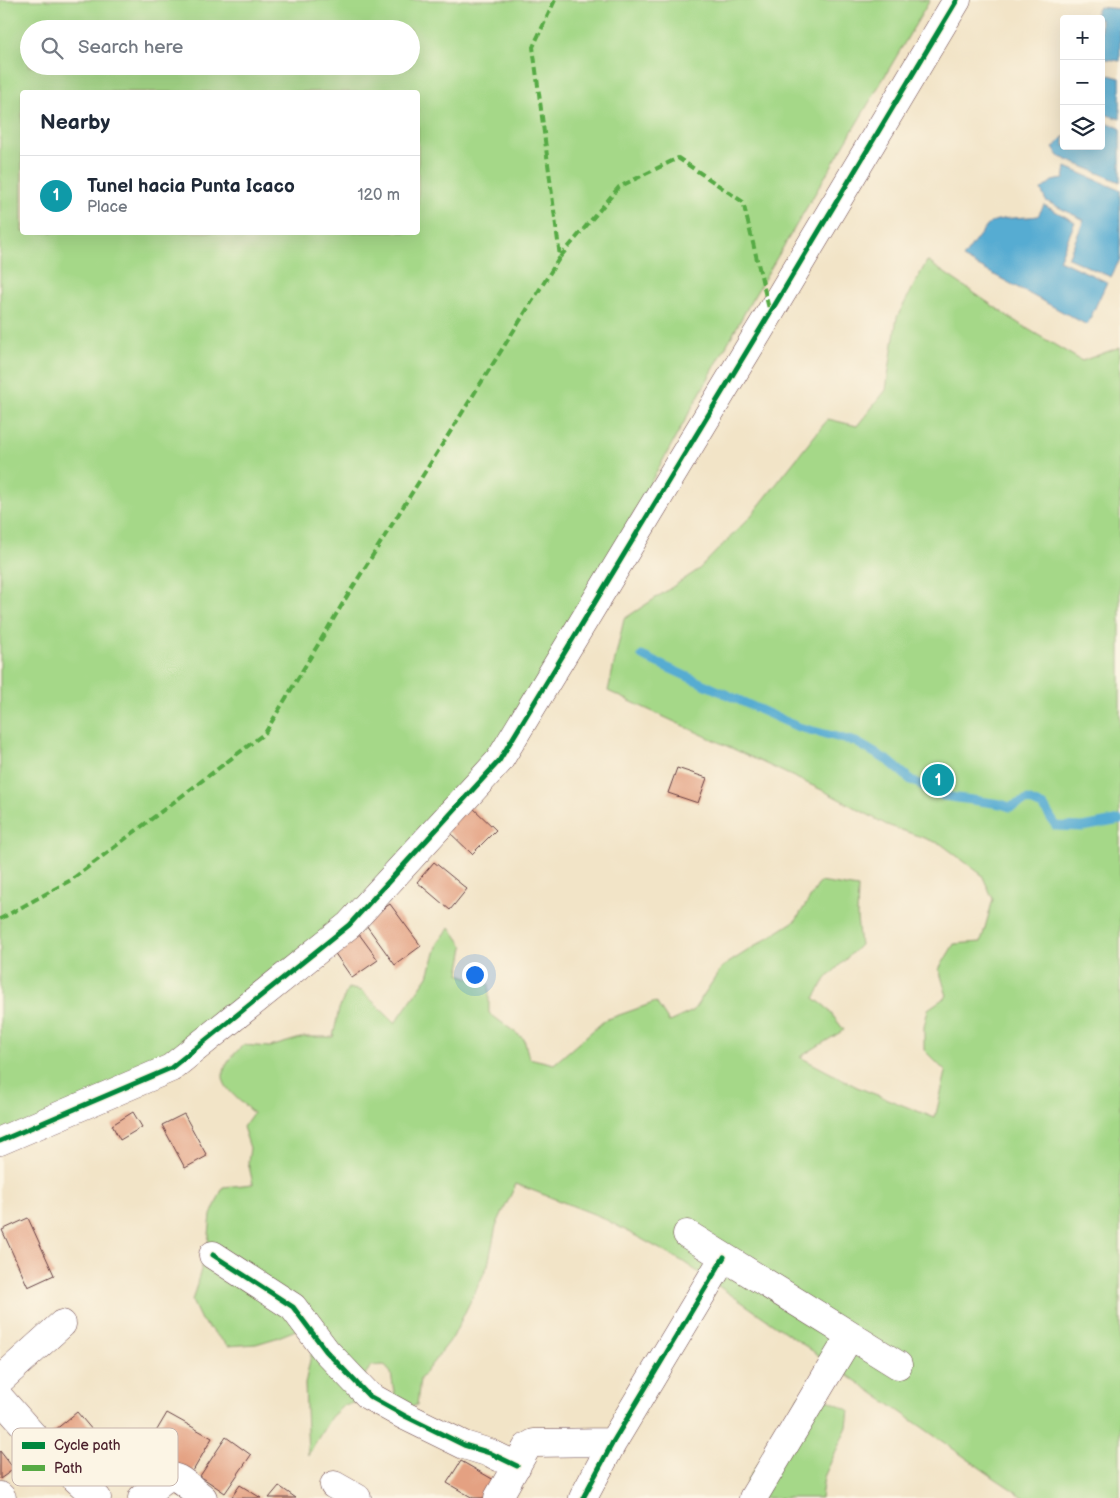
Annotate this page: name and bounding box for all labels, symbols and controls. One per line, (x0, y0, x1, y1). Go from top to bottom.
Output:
map controls (1060, 15, 1105, 150)
button: + (1060, 15, 1105, 60)
search box (20, 20, 420, 75)
icon: search (38, 34, 66, 62)
text: Search here (78, 36, 183, 59)
button: − (1060, 60, 1105, 105)
button: layers (1060, 105, 1105, 150)
text: Nearby (40, 110, 110, 135)
text: Tunel hacia Punta Icaco (87, 175, 295, 198)
text: 1 (53, 186, 59, 205)
text: 120 m (357, 186, 400, 205)
text: Place (87, 198, 128, 217)
pin: 1 (922, 761, 954, 799)
your location (462, 962, 488, 988)
legend (12, 1428, 178, 1486)
text: Cycle path (54, 1437, 121, 1454)
text: Path (54, 1460, 82, 1477)

